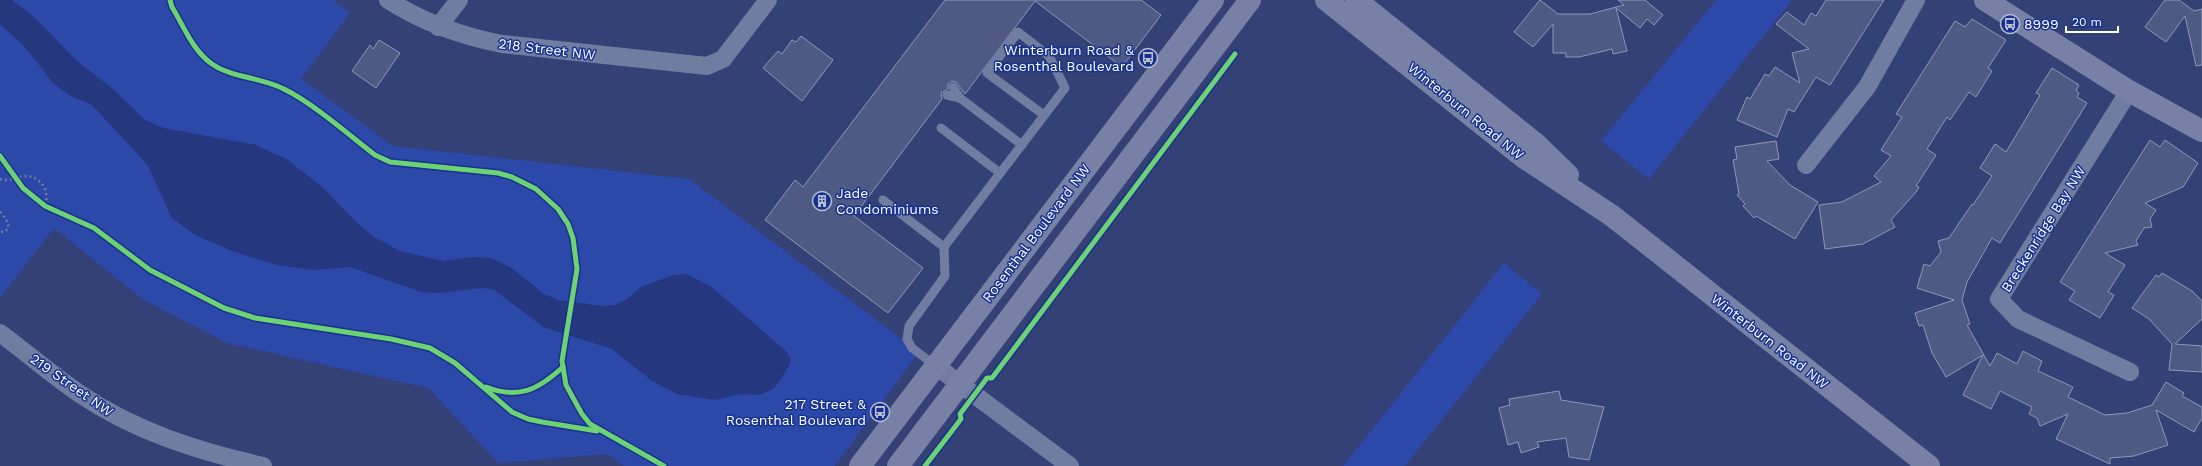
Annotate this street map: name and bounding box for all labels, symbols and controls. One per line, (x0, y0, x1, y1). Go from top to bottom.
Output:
scale bar (2066, 8, 2118, 34)
bus stop icon: 8999 (1999, 13, 2021, 35)
text: 20 m (2072, 15, 2102, 29)
place label: 8999 (2024, 16, 2059, 32)
street label: 218 Street NW (498, 35, 596, 63)
place label: Winterburn Road & Rosenthal Boulevard (994, 42, 1134, 74)
bus stop icon: Winterburn Road & Rosenthal Boulevard (1137, 47, 1159, 69)
street label: Winterburn Road NW (1405, 59, 1527, 163)
street label: Rosenthal Boulevard NW (979, 161, 1093, 305)
street label: Breckenridge Bay NW (1998, 163, 2088, 295)
place label: Jade Condominiums (836, 185, 939, 217)
building icon: Jade Condominiums (811, 190, 833, 212)
street label: Winterburn Road NW (1708, 290, 1832, 392)
street label: 219 Street NW (27, 350, 117, 420)
place label: 217 Street & Rosenthal Boulevard (726, 396, 866, 428)
bus stop icon: 217 Street & Rosenthal Boulevard (869, 401, 891, 423)

